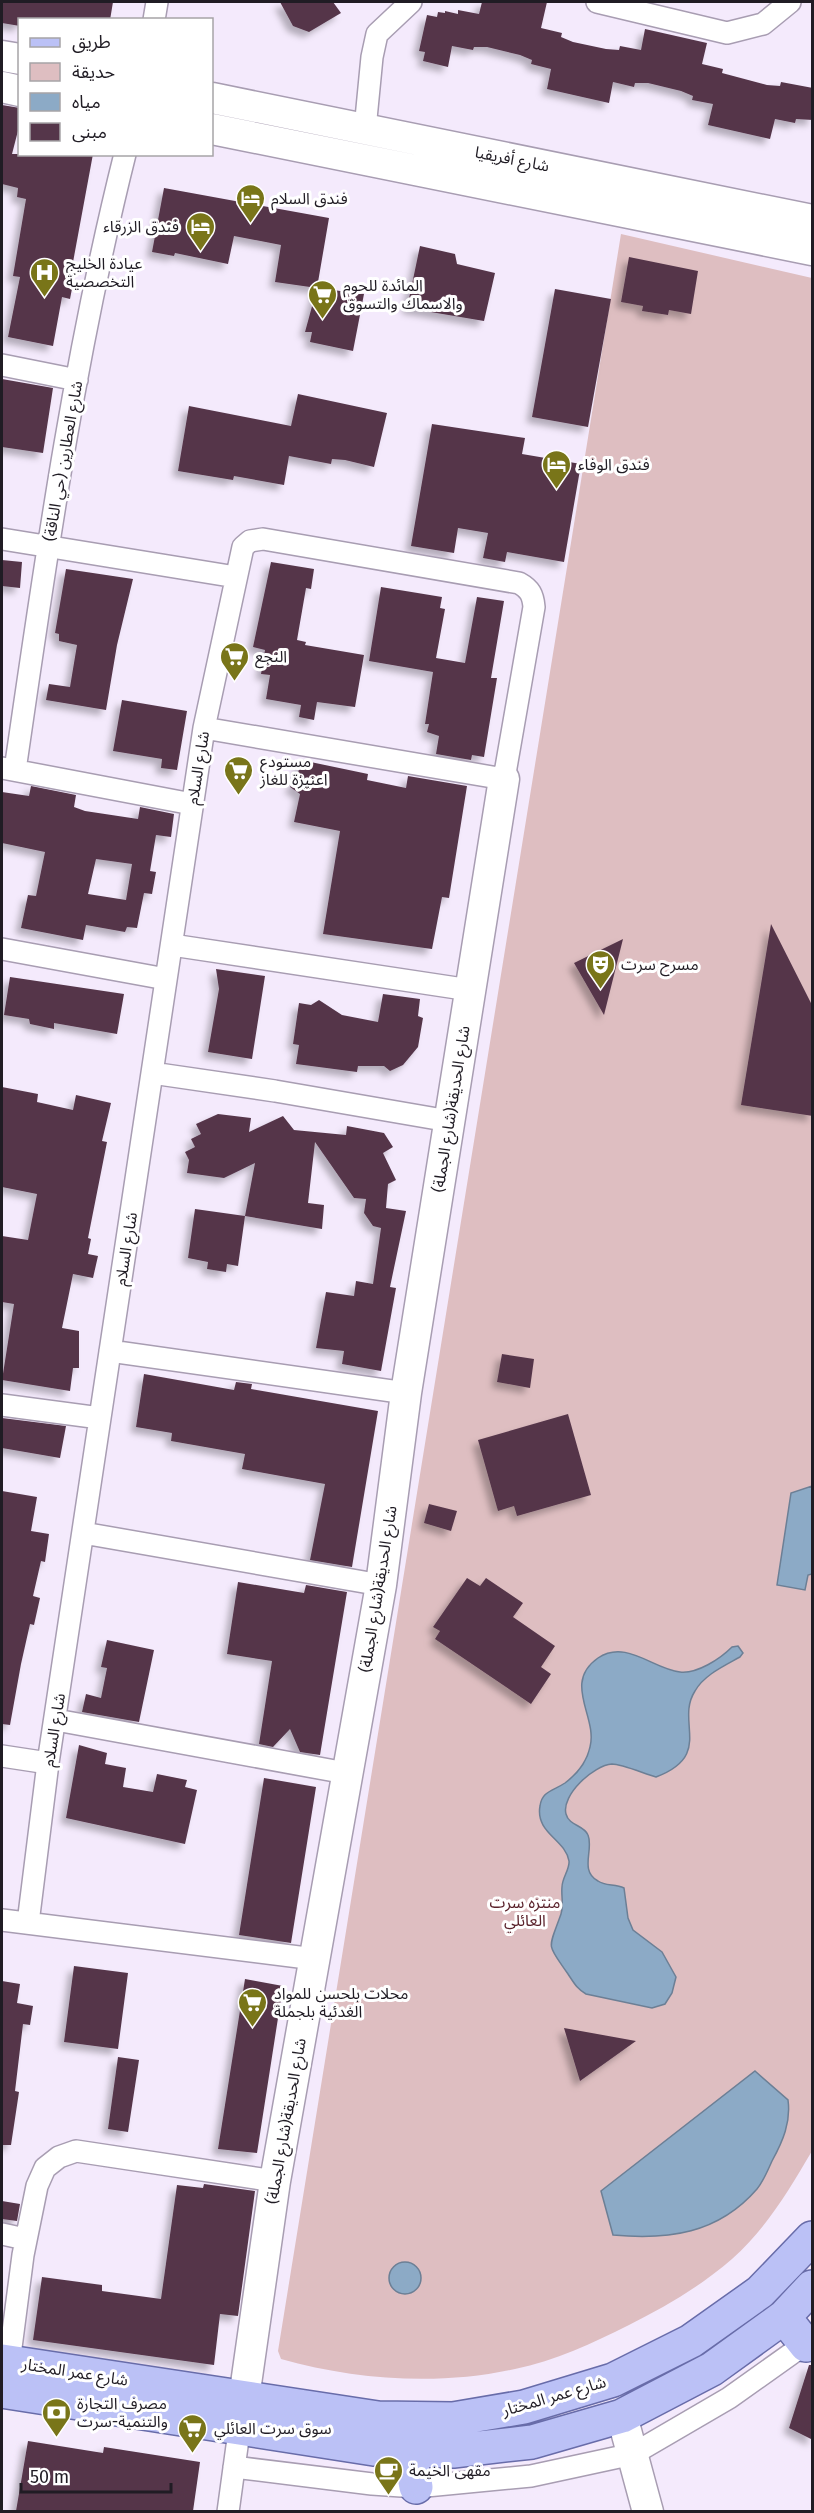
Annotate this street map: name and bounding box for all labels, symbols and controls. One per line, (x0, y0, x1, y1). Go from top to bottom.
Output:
legend (18, 18, 213, 156)
text: طريق (72, 31, 111, 53)
text: حديقة (72, 61, 115, 83)
text: مياه (72, 91, 101, 113)
text: مبنى (72, 121, 107, 143)
street label: شارع أفريقيا (473, 142, 551, 178)
hotel icon: فندق السلام (234, 182, 266, 224)
place label: فندق السلام (271, 189, 348, 211)
hotel icon: فندق الزرقاء (184, 210, 216, 252)
place label: فندق الزرقاء (103, 217, 179, 236)
place label: عيادة الخليج التخصصية (66, 254, 142, 291)
hospital icon: عيادة الخليج التخصصية (29, 256, 61, 298)
place label: المائدة للحوم والاسماك والتسوق (343, 276, 463, 313)
supermarket icon: المائدة للحوم والاسماك والتسوق (306, 278, 338, 320)
street label: شارع العطارين (حي الناقة) (40, 379, 89, 543)
hotel icon: فندق الوفاء (541, 448, 573, 490)
place label: فندق الوفاء (578, 455, 650, 474)
supermarket icon: النجع (218, 640, 250, 682)
place label: النجع (255, 647, 287, 669)
street label: شارع السلام (183, 730, 216, 807)
place label: مستودع اعنيزة للغاز (259, 752, 328, 789)
supermarket icon: مستودع اعنيزة للغاز (223, 754, 255, 796)
theatre icon: مسرح سرت (584, 948, 616, 990)
place label: مسرح سرت (621, 955, 699, 977)
street label: شارع الحديقة(شارع الجملة) (428, 1024, 477, 1194)
street label: شارع السلام (111, 1211, 144, 1288)
street label: شارع الحديقة(شارع الجملة) (355, 1504, 404, 1674)
street label: شارع السلام (39, 1692, 72, 1769)
park label: منتزه سرت العائلي (489, 1893, 561, 1932)
place label: محلات بلحسن للمواد الغدئية بلجملة (274, 1984, 408, 2021)
supermarket icon: محلات بلحسن للمواد الغدئية بلجملة (237, 1986, 269, 2028)
street label: شارع الحديقة(شارع الجملة) (262, 2036, 313, 2206)
street label: شارع عمر المختار (19, 2354, 129, 2393)
street label: شارع عمر المختار (499, 2372, 609, 2423)
place label: مصرف التجارة والتنمية-سرت (77, 2394, 168, 2431)
bank icon: مصرف التجارة والتنمية-سرت (40, 2396, 72, 2438)
supermarket icon: سوق سرت العائلي (177, 2412, 209, 2454)
place label: سوق سرت العائلي (214, 2419, 332, 2440)
cafe icon: مقهى الخيمة (372, 2454, 404, 2496)
scale bar (21, 2456, 171, 2494)
place label: مقهى الخيمة (409, 2461, 491, 2480)
text: 50 m (30, 2466, 69, 2488)

